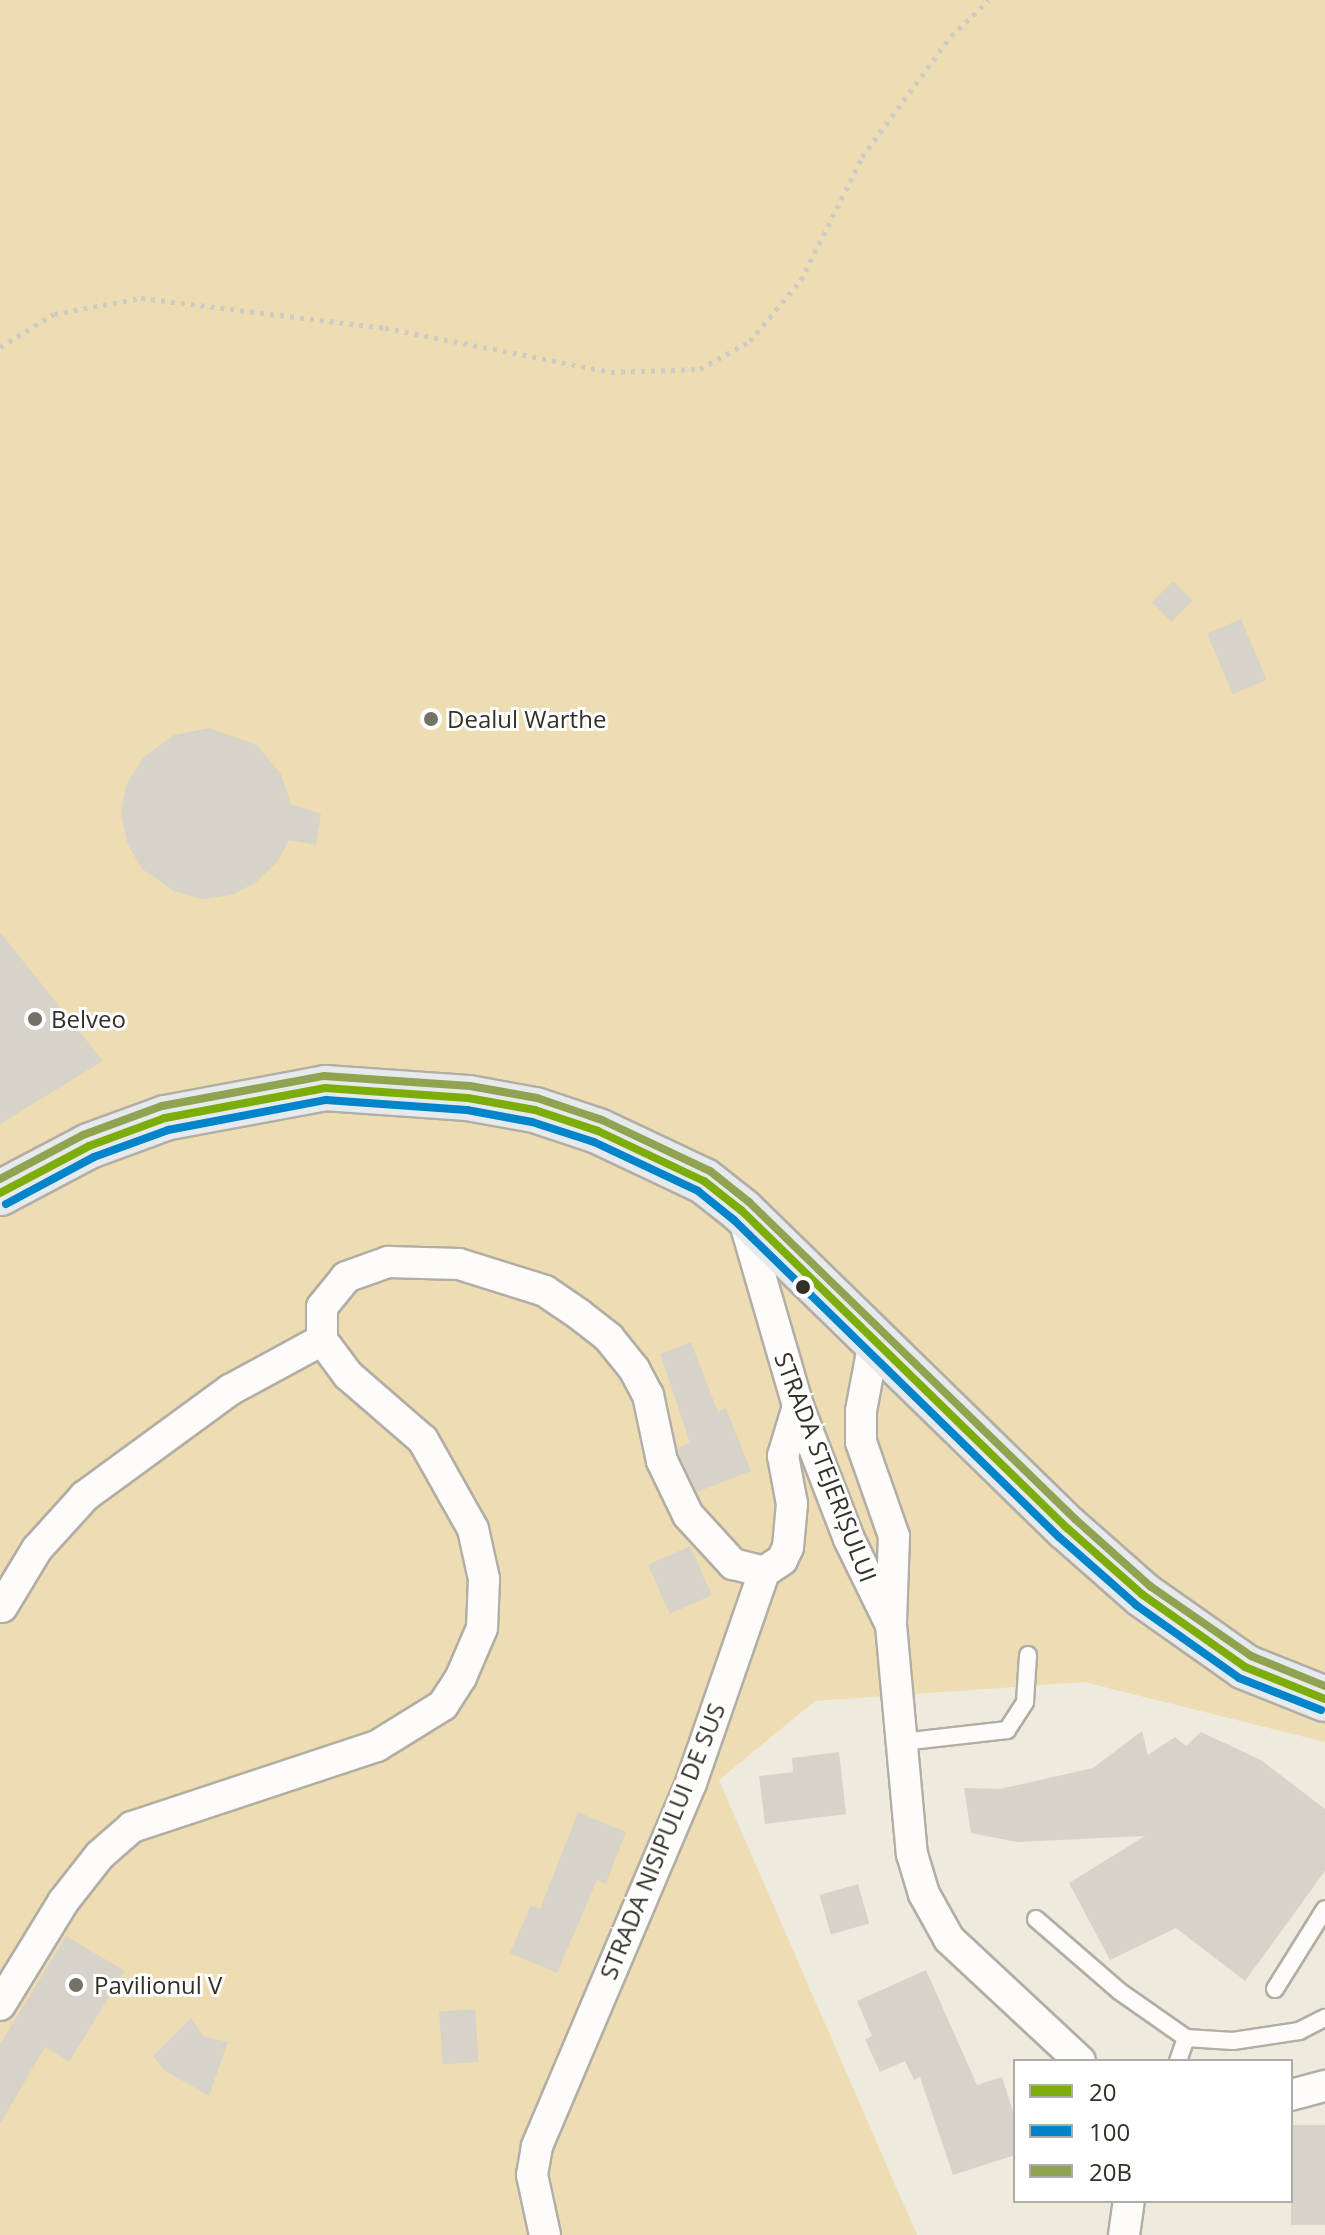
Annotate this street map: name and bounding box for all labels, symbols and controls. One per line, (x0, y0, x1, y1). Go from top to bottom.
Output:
place label: Dealul Warthe (447, 705, 606, 733)
marker: Dealul Warthe (422, 710, 440, 728)
place label: Belveo (51, 1005, 126, 1033)
marker: Belveo (26, 1010, 44, 1028)
unlabelled marker (795, 1279, 811, 1295)
street label: STRADA STEJERIȘULUI (769, 1348, 883, 1586)
street label: STRADA NISIPULUI DE SUS (593, 1699, 731, 1983)
place label: Pavilionul V (94, 1971, 222, 1999)
marker: Pavilionul V (65, 1974, 87, 1996)
legend (1013, 2059, 1293, 2203)
text: 20 (1089, 2075, 1116, 2108)
text: 100 (1089, 2115, 1130, 2148)
text: 20B (1089, 2155, 1132, 2188)

